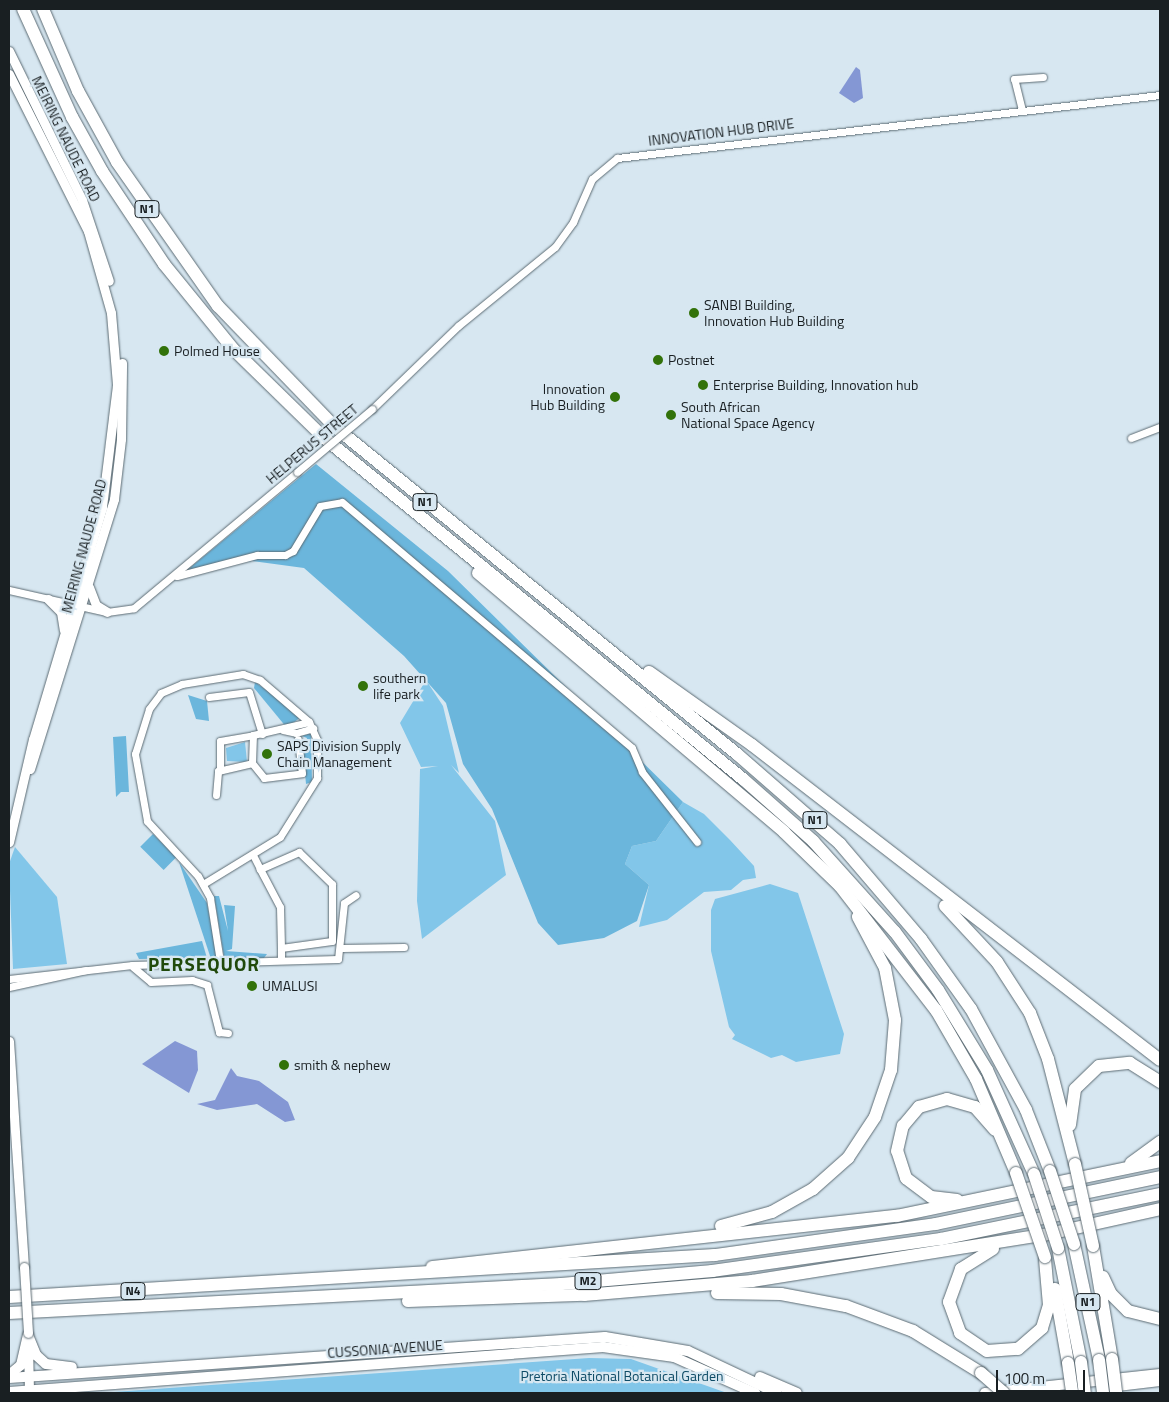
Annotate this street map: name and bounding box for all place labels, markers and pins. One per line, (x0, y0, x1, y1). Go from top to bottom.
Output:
place label: SANBI Building, Innovation Hub Building (704, 297, 844, 330)
marker: SANBI Building, Innovation Hub Building (688, 307, 700, 319)
place label: Polmed House (174, 343, 260, 359)
marker: Polmed House (158, 345, 170, 357)
place label: Postnet (668, 352, 715, 368)
marker: Postnet (652, 354, 664, 366)
place label: Enterprise Building, Innovation hub (713, 377, 918, 393)
marker: Enterprise Building, Innovation hub (697, 379, 709, 391)
place label: Innovation Hub Building (530, 381, 605, 414)
marker: Innovation Hub Building (609, 391, 621, 403)
place label: South African National Space Agency (681, 399, 815, 432)
marker: South African National Space Agency (665, 409, 677, 421)
place label: southern life park (373, 670, 426, 702)
marker: southern life park (357, 680, 369, 692)
place label: SAPS Division Supply Chain Management (277, 738, 401, 770)
marker: SAPS Division Supply Chain Management (261, 748, 273, 760)
place label: UMALUSI (262, 978, 318, 994)
marker: UMALUSI (246, 980, 258, 992)
place label: smith & nephew (294, 1057, 391, 1073)
marker: smith & nephew (278, 1059, 290, 1071)

